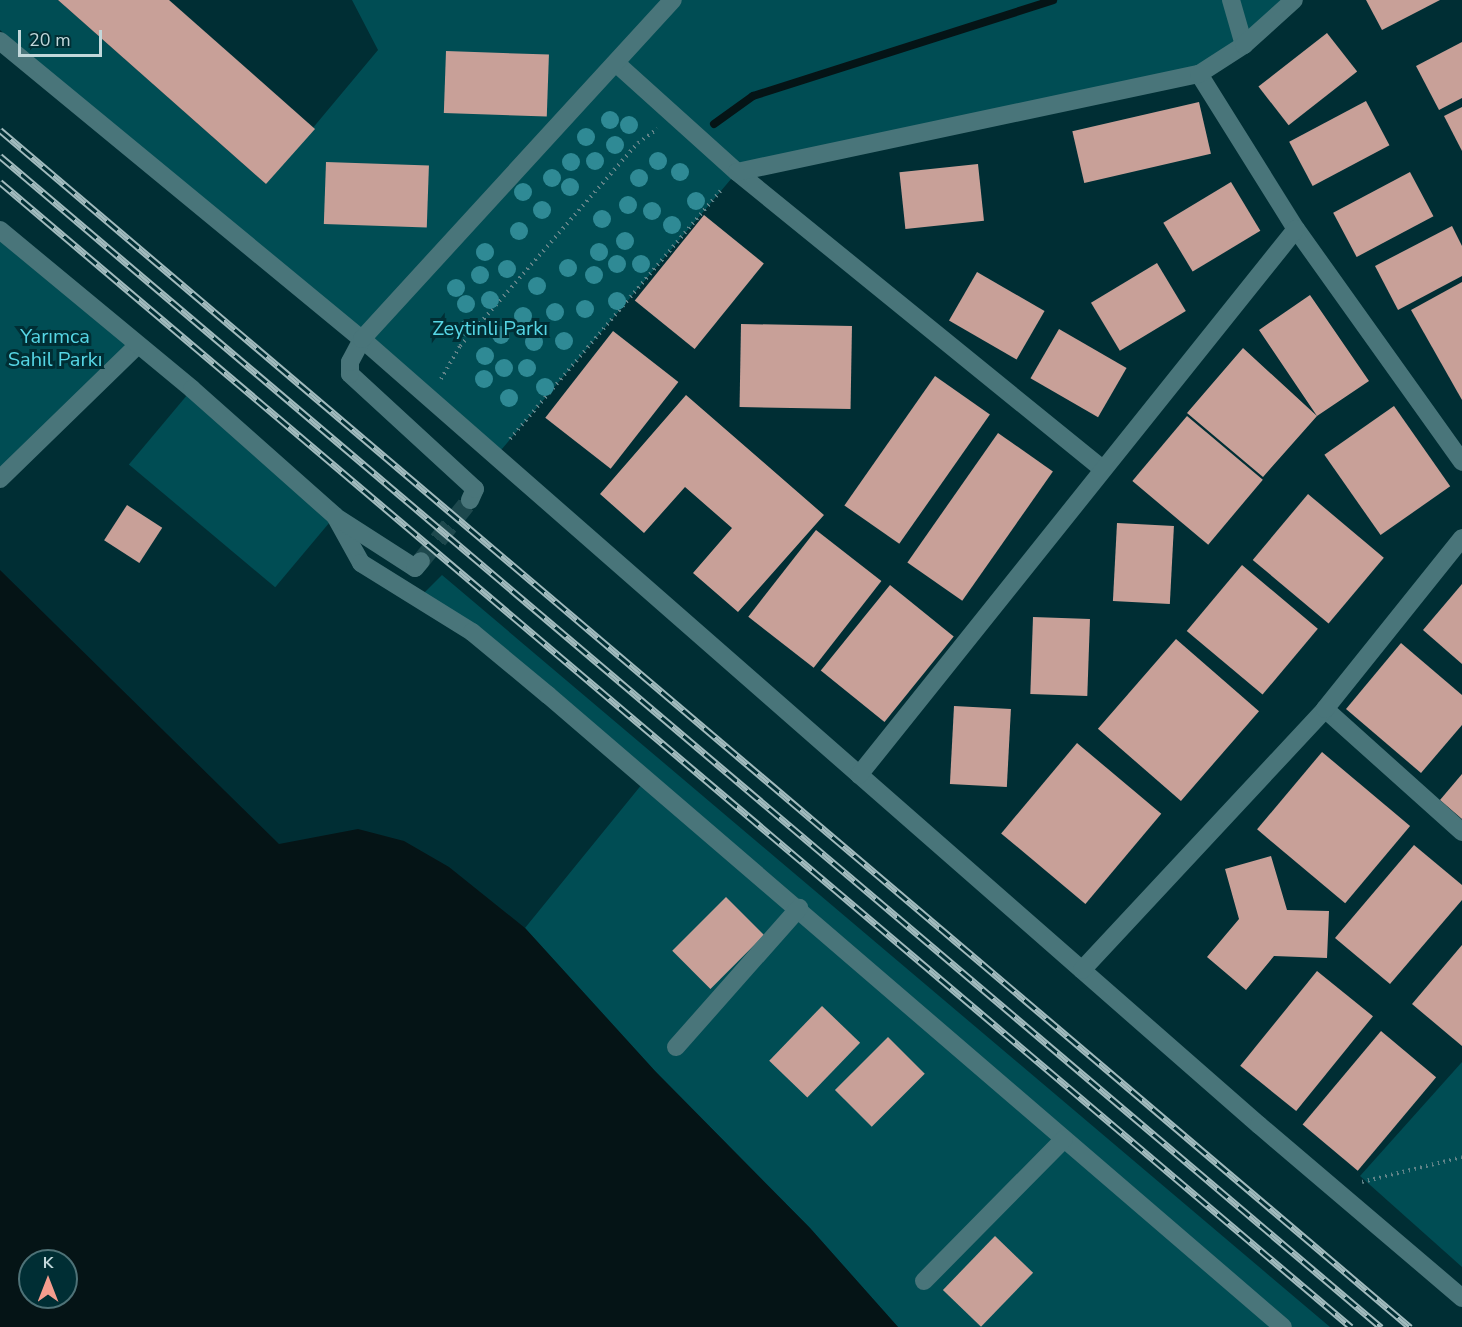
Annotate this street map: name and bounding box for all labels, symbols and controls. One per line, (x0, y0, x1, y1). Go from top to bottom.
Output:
scale bar (21, 18, 105, 56)
text: 20 m (29, 28, 71, 52)
park label: Zeytinli Parkı (432, 316, 548, 340)
park label: Yarımca Sahil Parkı (8, 325, 102, 372)
north arrow (18, 1249, 78, 1309)
text: K (43, 1252, 53, 1274)

